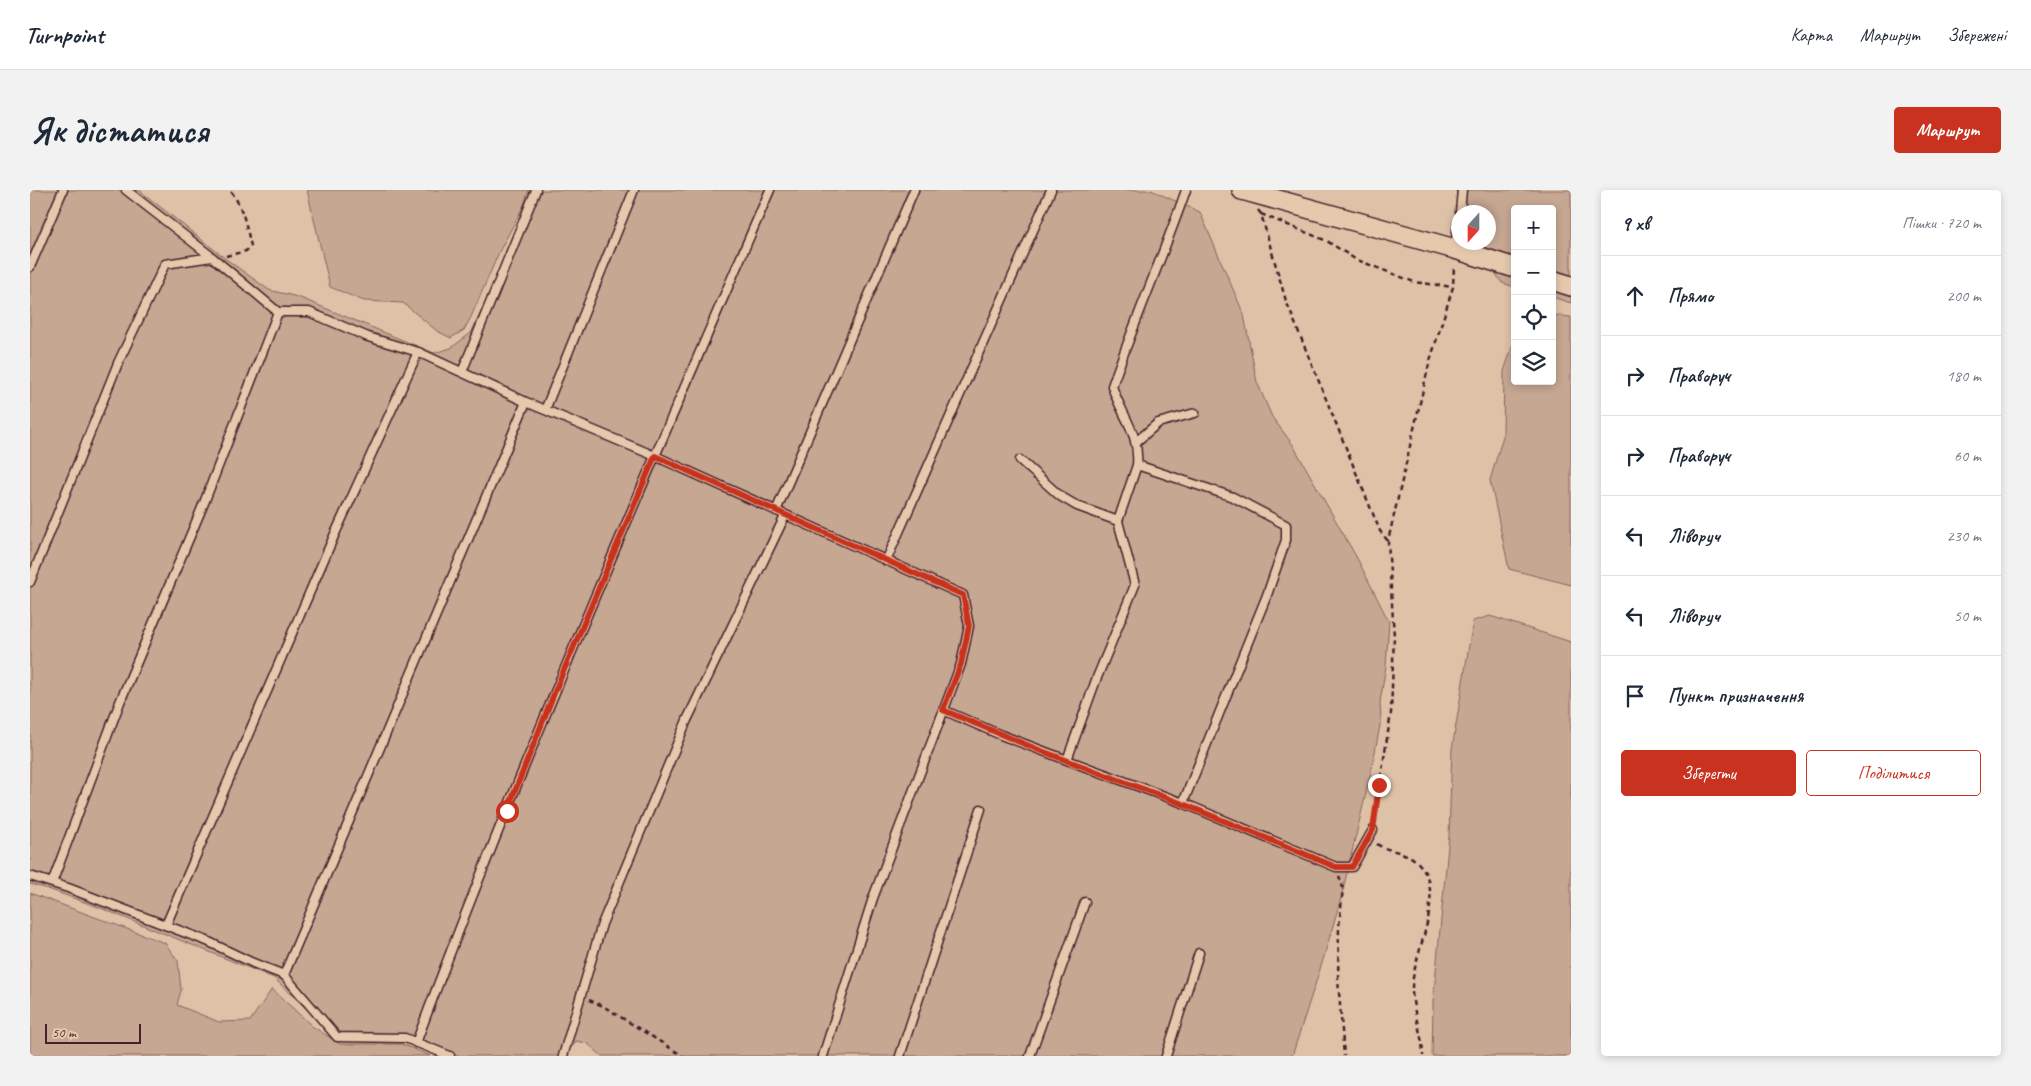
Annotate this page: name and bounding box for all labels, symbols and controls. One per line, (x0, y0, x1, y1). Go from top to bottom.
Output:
text: Turnpoint (25, 20, 104, 50)
text: Карта (1791, 24, 1832, 46)
text: Маршрут (1860, 24, 1919, 46)
text: Збережені (1947, 24, 2006, 46)
button: Маршрут (1894, 107, 2001, 153)
text: Як дістатися (30, 108, 208, 153)
north arrow (1451, 205, 1496, 250)
map controls (1511, 205, 1556, 385)
button: + (1511, 205, 1556, 250)
text: 9 хв (1621, 210, 1649, 236)
text: Пішки · 720 m (1902, 213, 1981, 233)
button: − (1511, 250, 1556, 295)
icon: ahead (1621, 282, 1649, 310)
text: Прямо (1668, 284, 1713, 308)
text: 200 m (1947, 286, 1981, 306)
button: locate (1511, 295, 1556, 340)
button: layers (1511, 340, 1556, 385)
icon: right (1621, 362, 1649, 390)
text: Праворуч (1668, 364, 1730, 388)
text: 180 m (1947, 366, 1981, 386)
icon: right (1621, 442, 1649, 470)
text: Праворуч (1668, 444, 1730, 468)
text: 60 m (1954, 446, 1981, 466)
icon: left (1621, 522, 1649, 550)
text: Ліворуч (1668, 524, 1720, 548)
text: 230 m (1947, 526, 1981, 546)
icon: left (1621, 602, 1649, 630)
text: Ліворуч (1668, 604, 1720, 628)
text: 50 m (1954, 606, 1981, 626)
icon: arrive (1621, 682, 1649, 710)
text: Пункт призначення (1668, 684, 1803, 708)
button: Зберегти (1621, 750, 1796, 796)
button: Поділитися (1806, 750, 1981, 796)
route end (1368, 774, 1391, 797)
route start (496, 800, 519, 823)
scale bar (45, 1021, 141, 1044)
text: 50 m (52, 1024, 76, 1041)

